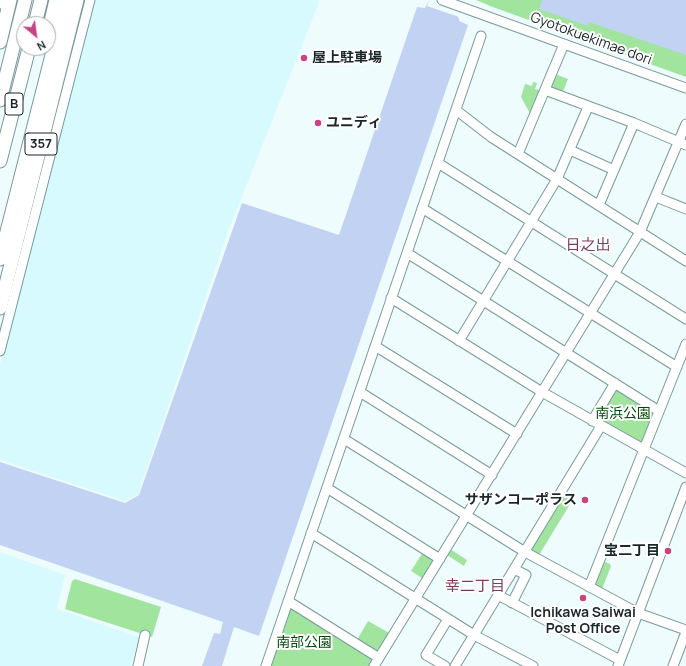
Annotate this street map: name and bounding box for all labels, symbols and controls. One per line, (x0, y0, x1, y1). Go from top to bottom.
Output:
street label: Gyotokuekimae dori (528, 9, 654, 69)
north arrow (16, 16, 56, 56)
text: N (34, 38, 49, 55)
place label: 屋上駐車場 (312, 50, 382, 66)
marker: 屋上駐車場 (299, 53, 309, 63)
road number: B (5, 93, 23, 115)
place label: ユニディ (326, 115, 382, 131)
marker: ユニディ (313, 118, 323, 128)
road number: 357 (25, 133, 57, 155)
district label: 日之出 (566, 237, 610, 255)
park label: 南浜公園 (595, 406, 651, 422)
place label: サザンコーポラス (465, 492, 577, 508)
marker: サザンコーポラス (580, 495, 590, 505)
place label: 宝二丁目 (604, 543, 660, 559)
marker: 宝二丁目 (663, 546, 673, 556)
district label: 幸二丁目 (445, 578, 505, 596)
marker: Ichikawa Saiwai Post Office (578, 593, 588, 603)
place label: Ichikawa Saiwai Post Office (530, 605, 636, 638)
park label: 南部公園 (276, 635, 332, 651)

